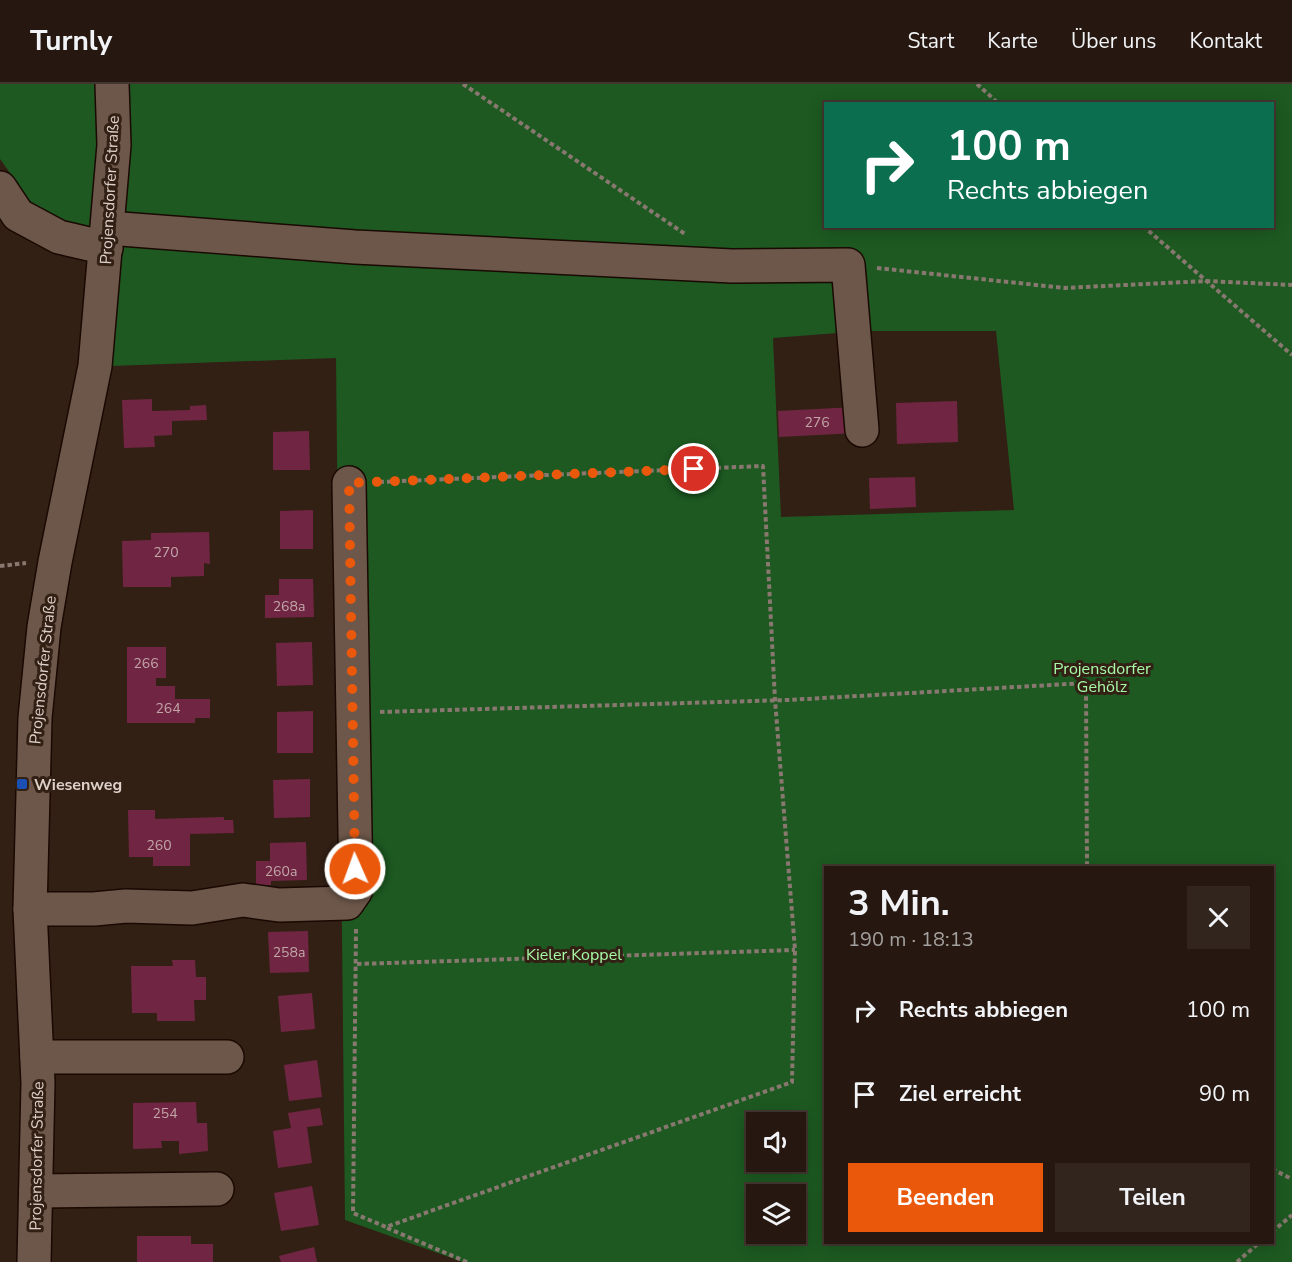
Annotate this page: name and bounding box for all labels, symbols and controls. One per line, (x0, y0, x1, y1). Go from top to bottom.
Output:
text: Turnly (30, 22, 112, 60)
text: Start (907, 27, 954, 55)
text: Karte (987, 27, 1038, 55)
text: Über uns (1071, 27, 1156, 55)
text: Kontakt (1189, 27, 1262, 55)
street label: Projensdorfer Straße (95, 115, 125, 265)
text: 100 m (947, 118, 1071, 175)
icon: right (848, 126, 926, 204)
text: Rechts abbiegen (947, 172, 1148, 209)
house number: 276 (804, 413, 830, 432)
pin (668, 443, 719, 494)
icon: arrive (677, 452, 710, 485)
house number: 270 (153, 543, 179, 562)
street label: Projensdorfer Straße (24, 595, 62, 745)
house number: 268a (273, 597, 305, 616)
house number: 266 (133, 654, 159, 673)
park label: Projensdorfer Gehölz (1053, 658, 1151, 698)
house number: 264 (155, 699, 181, 718)
place label: Wiesenweg (34, 774, 122, 796)
marker: Wiesenweg (15, 777, 29, 791)
house number: 260 (146, 836, 172, 855)
position arrow (323, 837, 387, 901)
house number: 260a (265, 862, 297, 881)
text: 3 Min. (848, 879, 950, 928)
button: close (1187, 886, 1250, 949)
text: 190 m · 18:13 (848, 926, 974, 953)
house number: 258a (273, 943, 305, 962)
park label: Kieler Koppel (526, 944, 622, 966)
icon: right (848, 994, 881, 1027)
text: Rechts abbiegen (899, 995, 1068, 1025)
text: 100 m (1186, 995, 1250, 1025)
icon: arrive (848, 1078, 881, 1111)
text: Ziel erreicht (899, 1079, 1021, 1109)
text: 90 m (1199, 1079, 1250, 1109)
street label: Projensdorfer Straße (25, 1081, 49, 1231)
house number: 254 (152, 1104, 178, 1123)
map controls (746, 1112, 806, 1244)
button: sound (746, 1112, 806, 1172)
button: Beenden (848, 1163, 1043, 1232)
button: Teilen (1055, 1163, 1250, 1232)
button: layers (746, 1184, 806, 1244)

